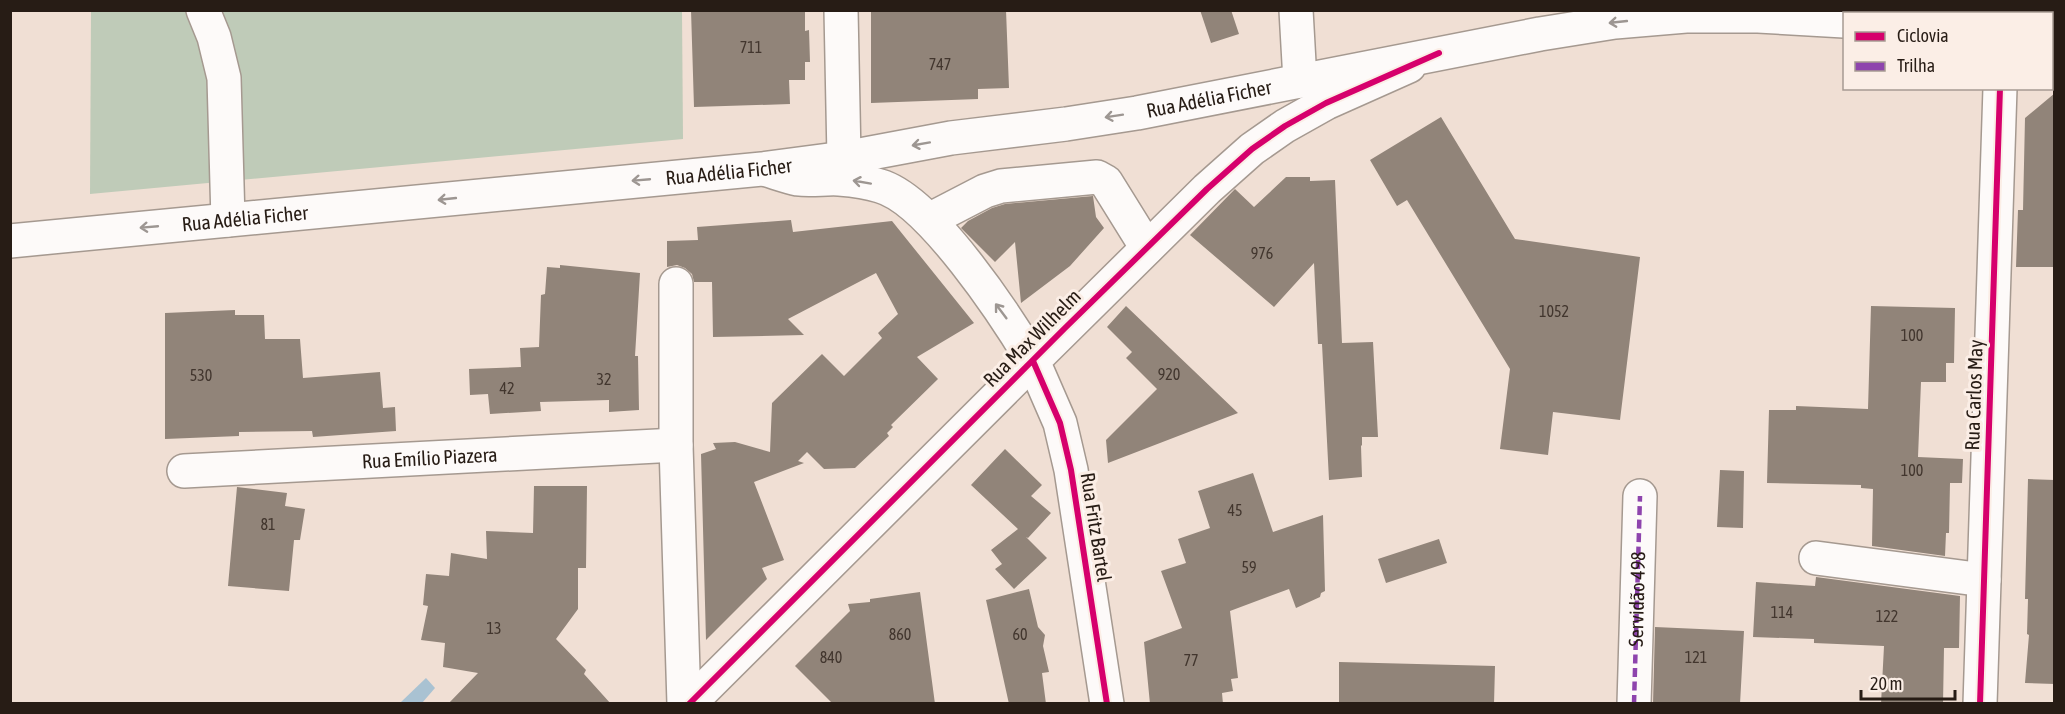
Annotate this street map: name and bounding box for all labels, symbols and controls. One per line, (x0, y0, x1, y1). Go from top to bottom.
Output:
legend (1843, 12, 2053, 90)
one-way arrow (1609, 17, 1629, 28)
text: Ciclovia (1897, 25, 1949, 46)
house number: 711 (740, 38, 762, 56)
house number: 747 (929, 55, 951, 73)
text: Trilha (1897, 55, 1935, 76)
street label: Rua Adélia Ficher (1144, 75, 1274, 122)
one-way arrow (1104, 111, 1124, 122)
one-way arrow (911, 139, 931, 150)
street label: Rua Adélia Ficher (664, 153, 794, 189)
one-way arrow (632, 175, 652, 186)
one-way arrow (853, 177, 872, 188)
one-way arrow (438, 194, 458, 205)
street label: Rua Adélia Ficher (181, 200, 310, 236)
one-way arrow (139, 222, 159, 233)
house number: 976 (1251, 244, 1273, 262)
street label: Rua Max Wilhelm (978, 284, 1085, 391)
house number: 1052 (1539, 302, 1569, 320)
one-way arrow (995, 304, 1008, 320)
house number: 100 (1901, 326, 1923, 344)
street label: Rua Carlos May (1960, 339, 1987, 451)
house number: 920 (1158, 365, 1180, 383)
house number: 530 (190, 366, 212, 384)
house number: 32 (596, 370, 612, 388)
house number: 42 (499, 379, 515, 397)
street label: Rua Emílio Piazera (361, 442, 498, 473)
house number: 100 (1901, 461, 1923, 479)
street label: Rua Fritz Bartel (1077, 471, 1117, 584)
house number: 45 (1227, 501, 1243, 519)
house number: 81 (260, 515, 276, 533)
street label: Servidão 498 (1624, 551, 1649, 647)
house number: 59 (1241, 558, 1257, 576)
house number: 114 (1771, 603, 1793, 621)
house number: 122 (1876, 607, 1898, 625)
house number: 13 (486, 619, 502, 637)
house number: 860 (889, 625, 911, 643)
house number: 60 (1012, 625, 1028, 643)
house number: 840 (820, 648, 842, 666)
house number: 121 (1685, 648, 1707, 666)
house number: 77 (1183, 651, 1199, 669)
scale bar (1861, 663, 1956, 701)
text: 20 m (1870, 673, 1902, 694)

